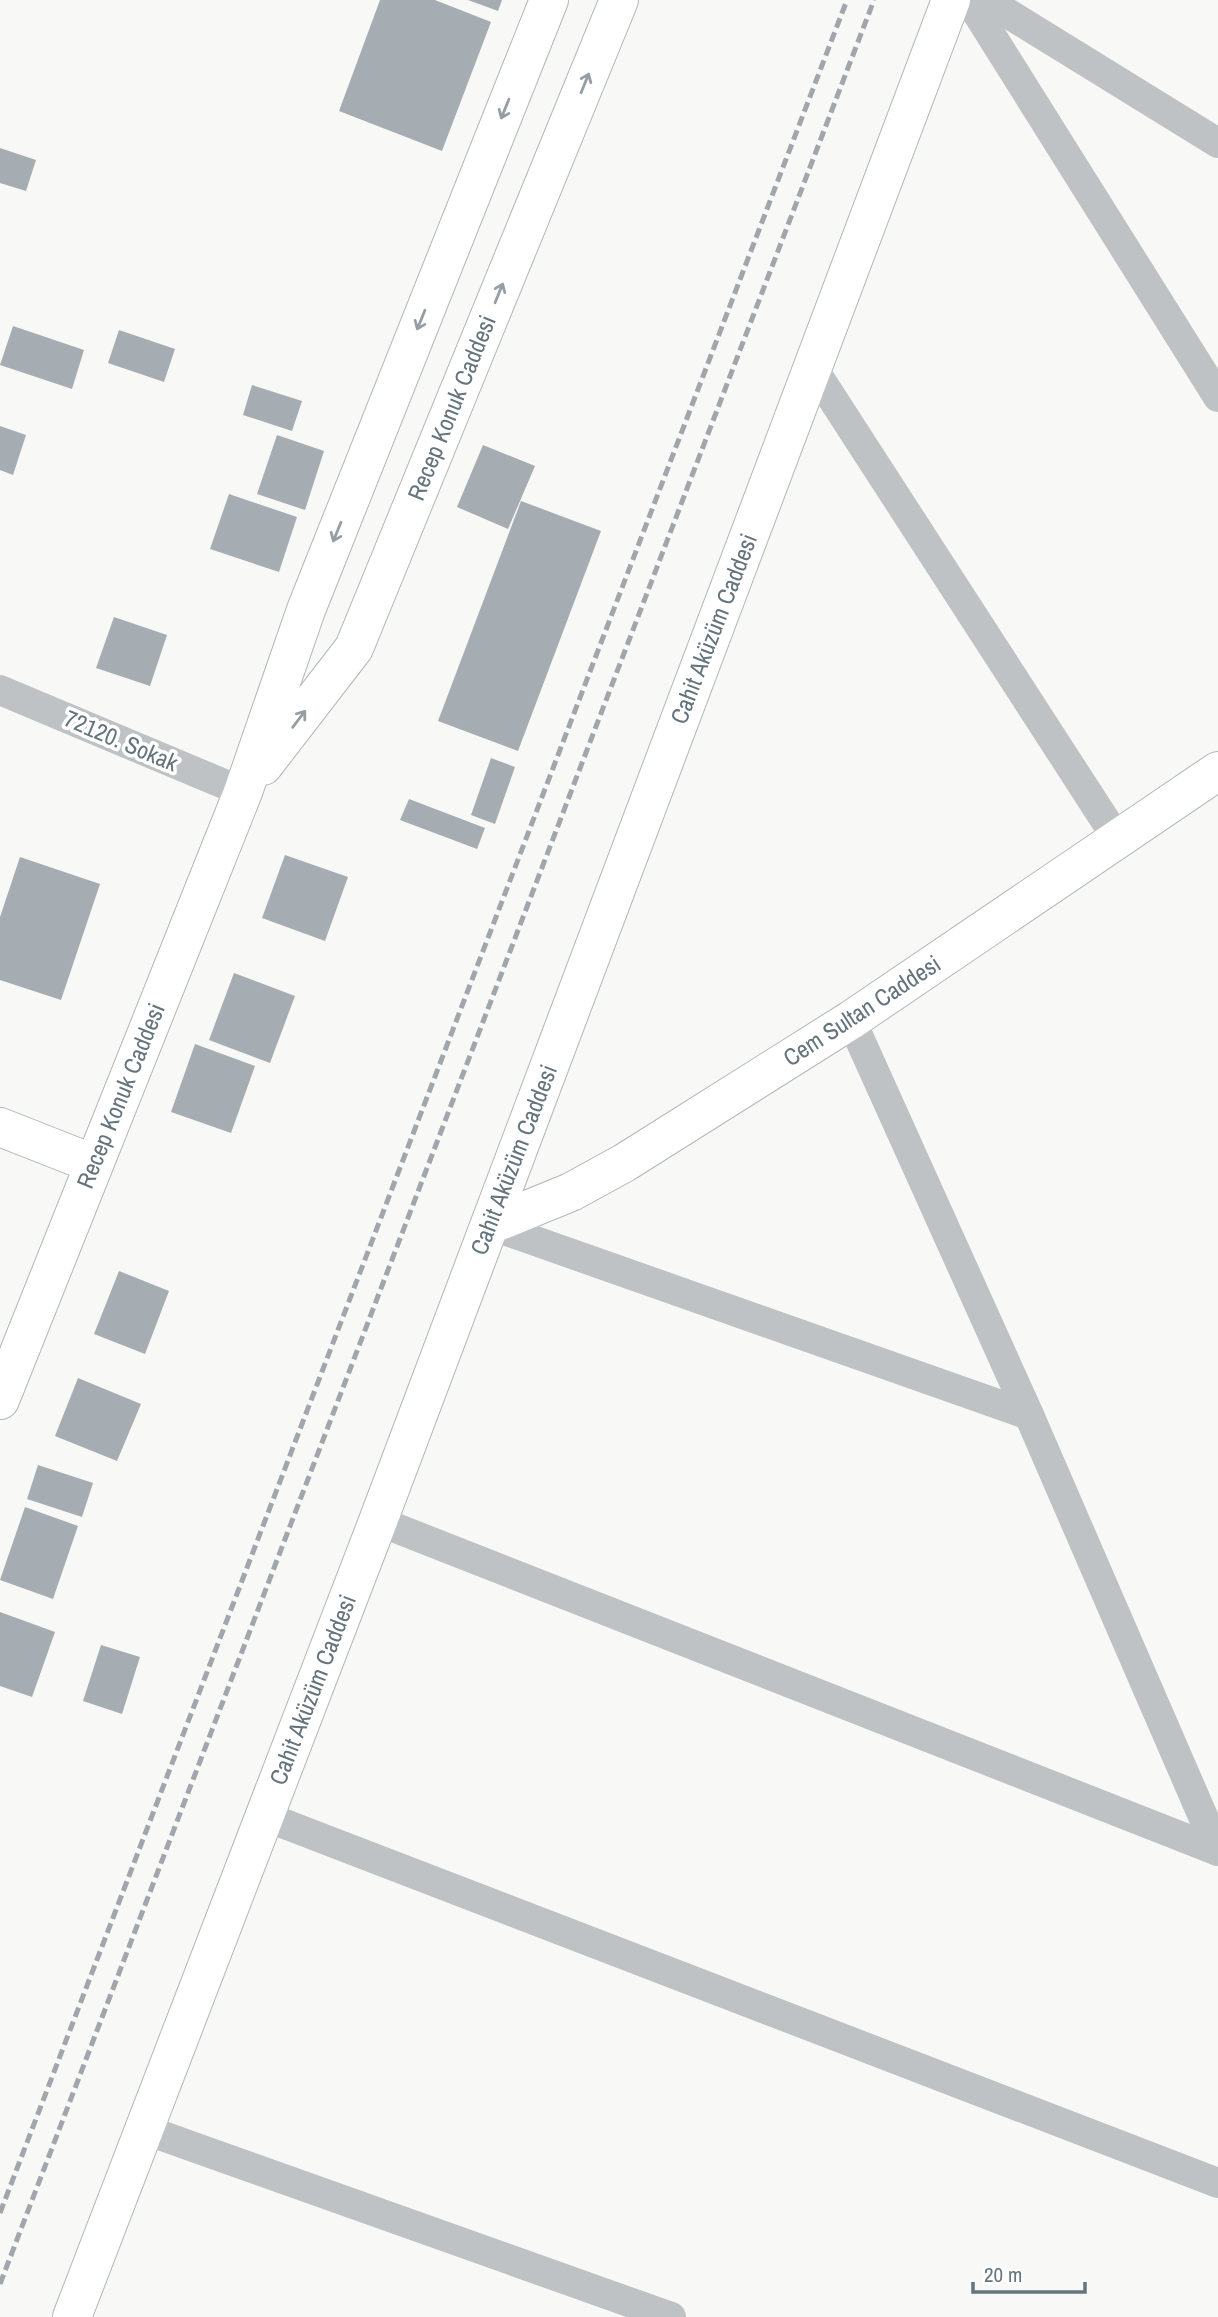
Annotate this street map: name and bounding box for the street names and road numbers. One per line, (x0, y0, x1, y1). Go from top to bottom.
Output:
street label: Recep Konuk Caddesi (399, 310, 503, 505)
street label: Cahit Aküzüm Caddesi (662, 529, 764, 728)
street label: 72120. Sokak (60, 702, 183, 778)
street label: Cem Sultan Caddesi (777, 947, 946, 1073)
street label: Recep Konuk Caddesi (68, 998, 172, 1193)
street label: Cahit Aküzüm Caddesi (462, 1060, 564, 1259)
street label: Cahit Aküzüm Caddesi (261, 1590, 363, 1789)

